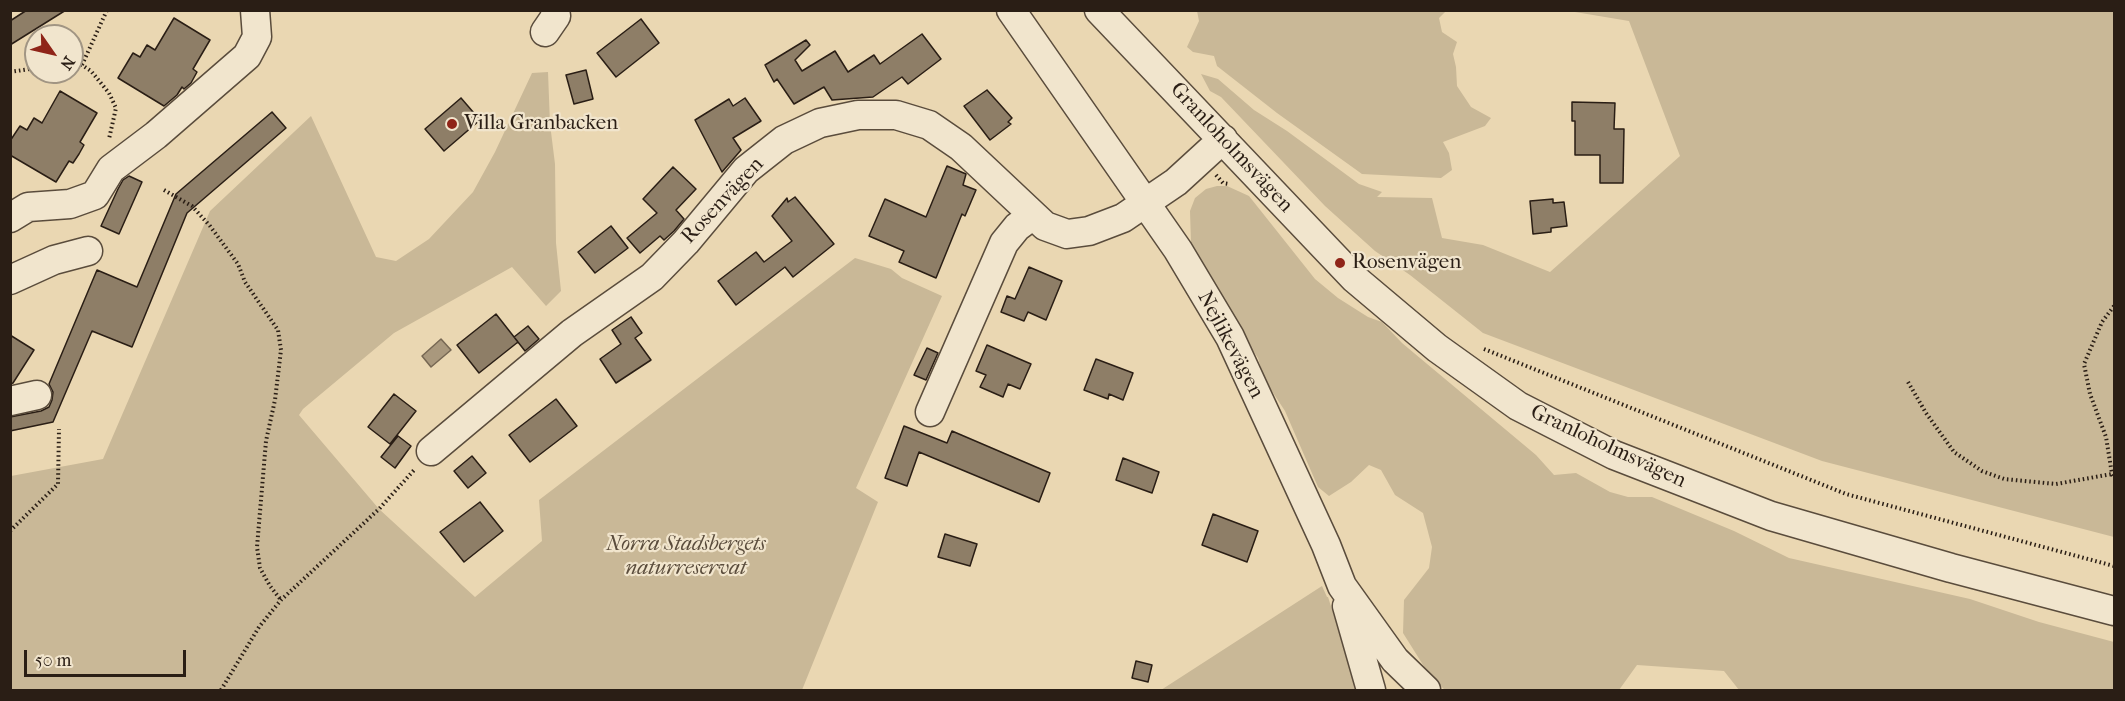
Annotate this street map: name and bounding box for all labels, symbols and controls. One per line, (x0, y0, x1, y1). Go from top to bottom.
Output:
north arrow (24, 24, 84, 84)
text: N (56, 53, 79, 74)
street label: Granloholmsvägen (1164, 78, 1298, 218)
place label: Villa Granbacken (464, 111, 618, 137)
marker: Villa Granbacken (445, 117, 459, 131)
street label: Rosenvägen (676, 152, 770, 250)
place label: Rosenvägen (1352, 250, 1461, 276)
marker: Rosenvägen (1333, 256, 1347, 270)
street label: Nejlikevägen (1191, 287, 1269, 403)
street label: Granloholmsvägen (1526, 400, 1690, 494)
park label: Norra Stadsbergets naturreservat (606, 532, 766, 582)
scale bar (27, 638, 189, 676)
text: 50 m (35, 650, 71, 671)

